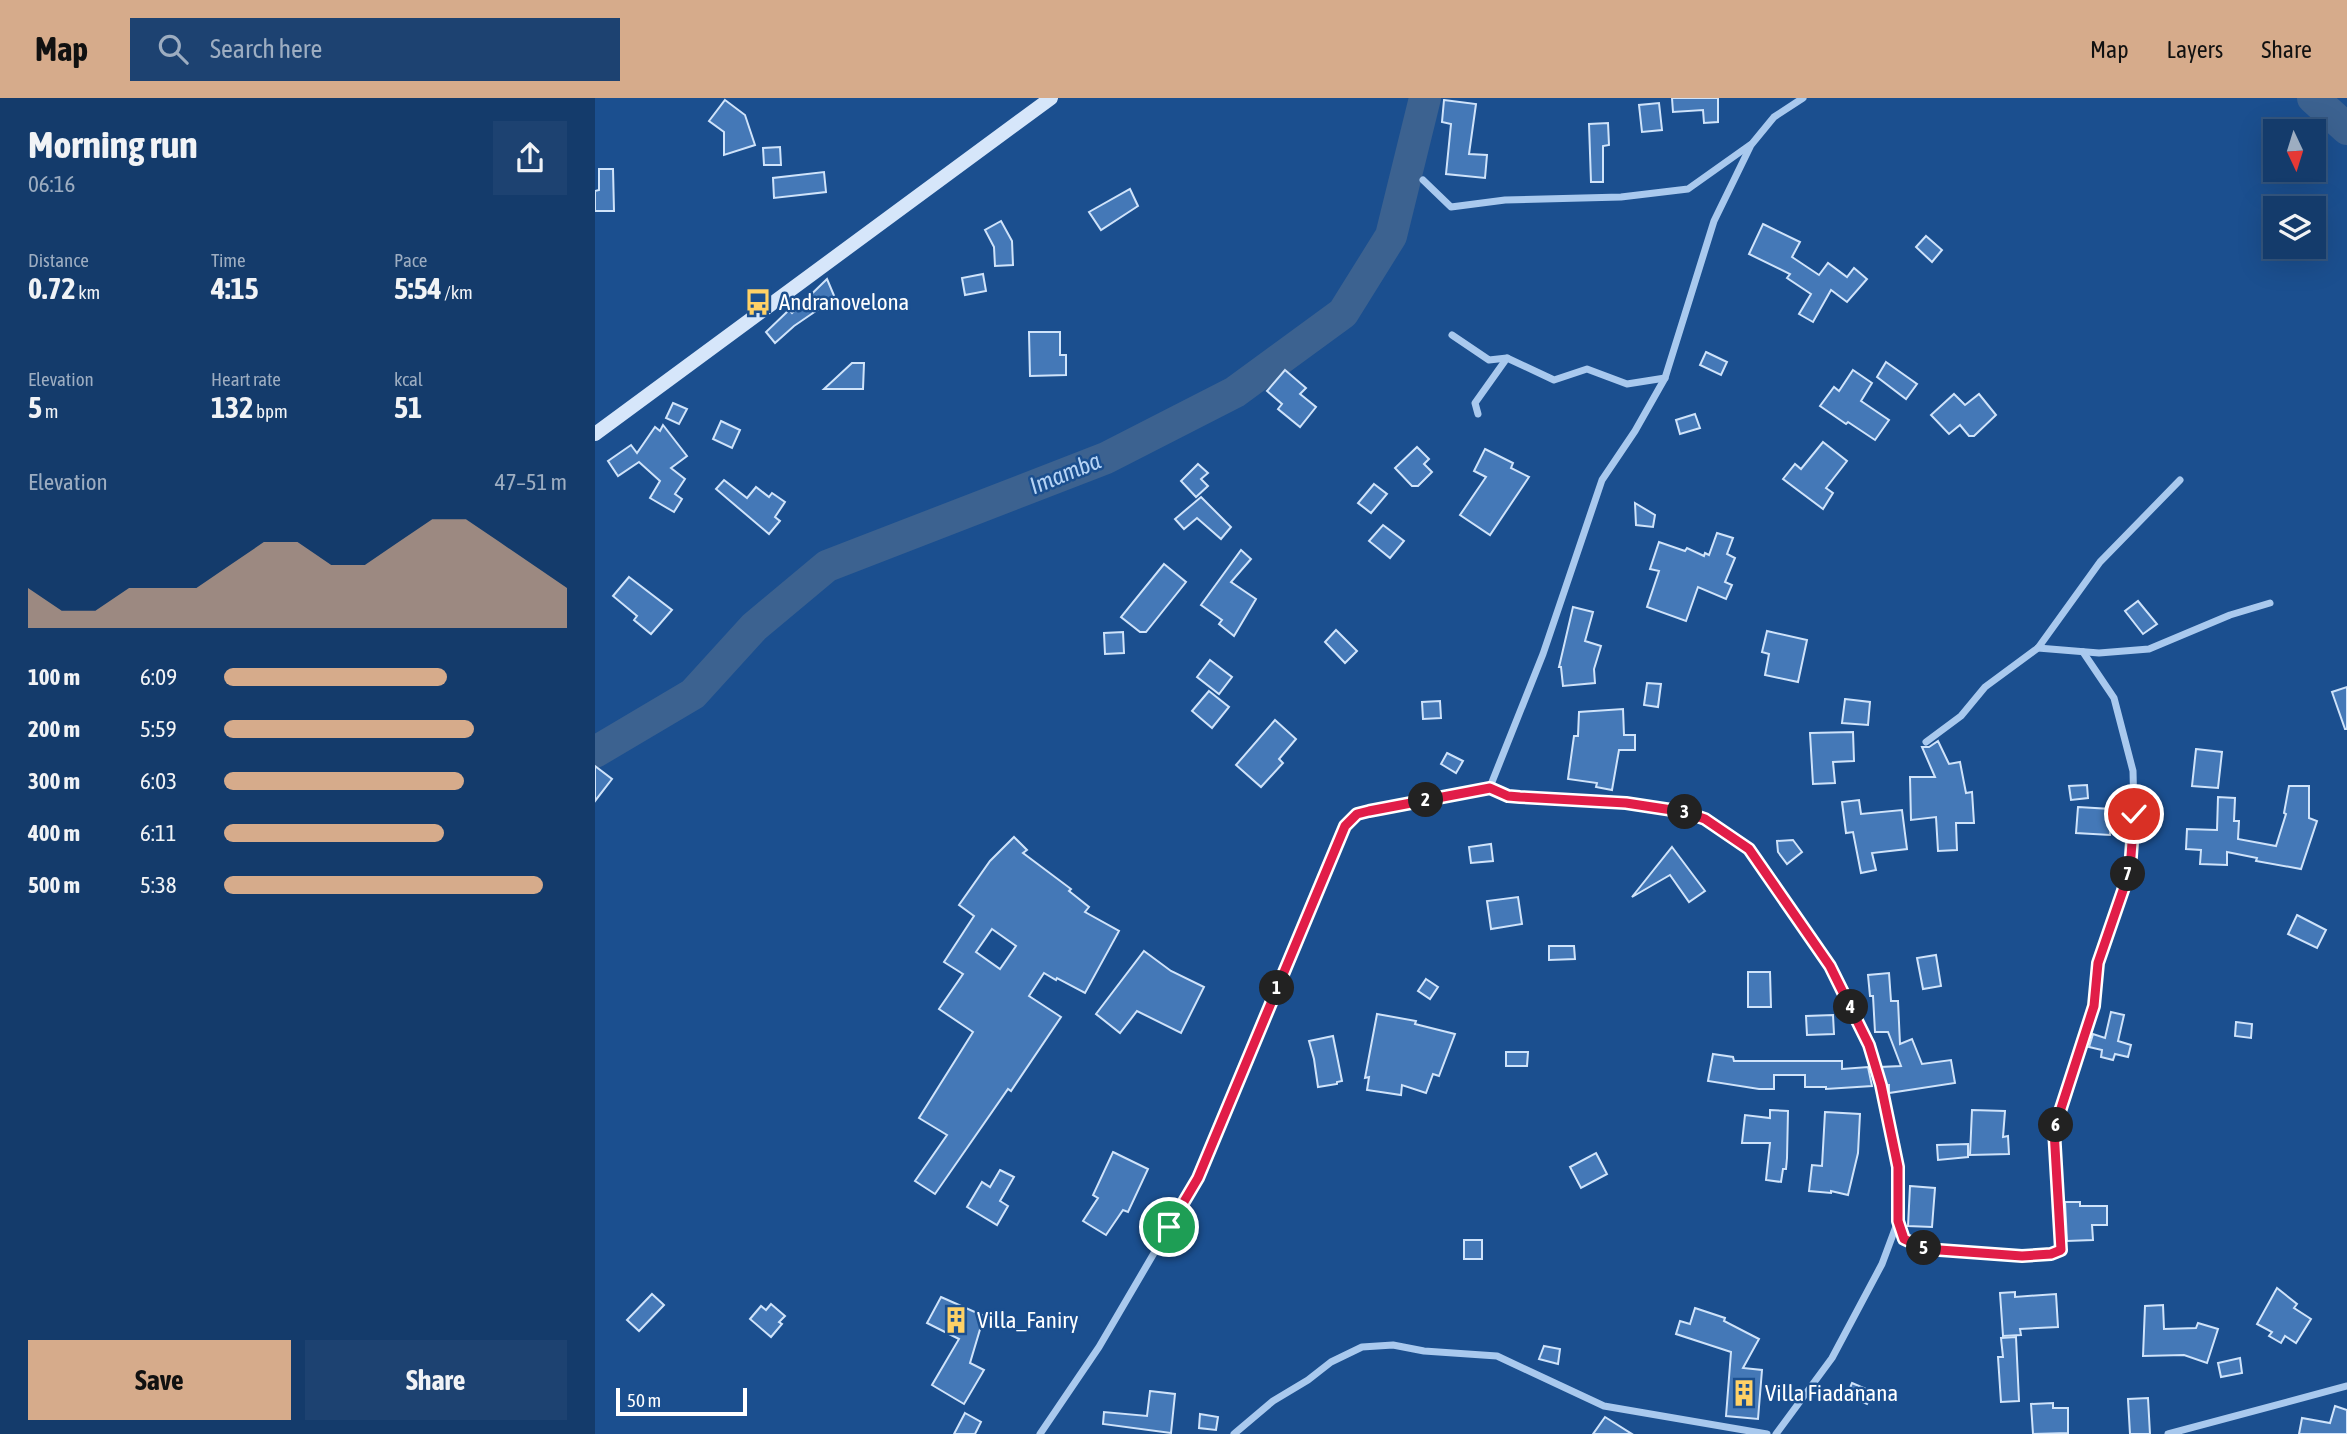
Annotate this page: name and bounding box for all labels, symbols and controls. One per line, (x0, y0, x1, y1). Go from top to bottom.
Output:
search box (130, 18, 620, 81)
text: Map (35, 30, 88, 68)
icon: search (154, 30, 192, 68)
text: Search here (210, 34, 322, 64)
text: Map (2090, 36, 2129, 63)
text: Layers (2167, 36, 2223, 63)
text: Share (2261, 36, 2312, 63)
north arrow (2263, 119, 2326, 182)
map controls (2263, 119, 2326, 259)
button: share (493, 121, 567, 195)
text: Morning run (28, 123, 198, 166)
text: 06:16 (28, 171, 75, 197)
button: layers (2263, 196, 2326, 259)
text: Distance (28, 249, 89, 271)
text: Time (211, 249, 246, 271)
text: Pace (394, 249, 427, 271)
text: 0.72 (28, 271, 76, 305)
text: 4:15 (211, 271, 259, 305)
text: 5:54 (394, 271, 442, 305)
text: km (76, 281, 100, 303)
text: /km (442, 281, 473, 303)
bus stop icon: Andranovelona (743, 287, 773, 317)
place label: Andranovelona (779, 289, 909, 315)
text: Elevation (28, 368, 94, 390)
text: Heart rate (211, 368, 281, 390)
text: kcal (394, 368, 423, 390)
text: 5 (28, 390, 42, 424)
text: 132 (211, 390, 253, 424)
text: 51 (394, 390, 422, 424)
text: m (42, 400, 58, 422)
text: bpm (253, 400, 288, 422)
water label: Imamba (1025, 447, 1105, 499)
text: Elevation (28, 469, 108, 495)
text: 47–51 m (495, 469, 567, 495)
text: 100 m (28, 664, 80, 690)
text: 6:09 (140, 664, 177, 690)
text: 200 m (28, 716, 80, 742)
text: 5:59 (140, 716, 177, 742)
text: 300 m (28, 768, 80, 794)
text: 6:03 (140, 768, 177, 794)
pin: 2 (1409, 782, 1443, 818)
pin (2104, 784, 2164, 844)
text: 2 (1421, 788, 1430, 810)
pin: 3 (1667, 794, 1703, 830)
icon: check (2115, 795, 2153, 833)
text: 3 (1680, 800, 1689, 822)
text: 400 m (28, 820, 80, 846)
text: 6:11 (140, 820, 177, 846)
pin: 7 (2111, 856, 2145, 892)
text: 7 (2123, 862, 2132, 884)
text: 500 m (28, 872, 80, 898)
text: 5:38 (140, 872, 177, 898)
pin: 1 (1259, 970, 1295, 1006)
text: 1 (1272, 976, 1281, 998)
pin: 4 (1833, 990, 1869, 1024)
text: 4 (1846, 995, 1855, 1017)
pin: 6 (2039, 1108, 2073, 1142)
text: 6 (2051, 1113, 2060, 1135)
pin (1139, 1197, 1199, 1257)
icon: arrive (1150, 1208, 1188, 1246)
pin: 5 (1907, 1230, 1941, 1266)
text: 5 (1919, 1236, 1928, 1258)
building icon: Villa_Faniry (941, 1305, 971, 1335)
place label: Villa_Faniry (977, 1307, 1079, 1333)
button: Save (28, 1340, 291, 1420)
button: Share (305, 1340, 567, 1420)
building icon: Villa Fiadanana (1729, 1378, 1759, 1408)
place label: Villa Fiadanana (1765, 1380, 1898, 1406)
scale bar (616, 1385, 747, 1417)
text: 50 m (627, 1389, 661, 1411)

